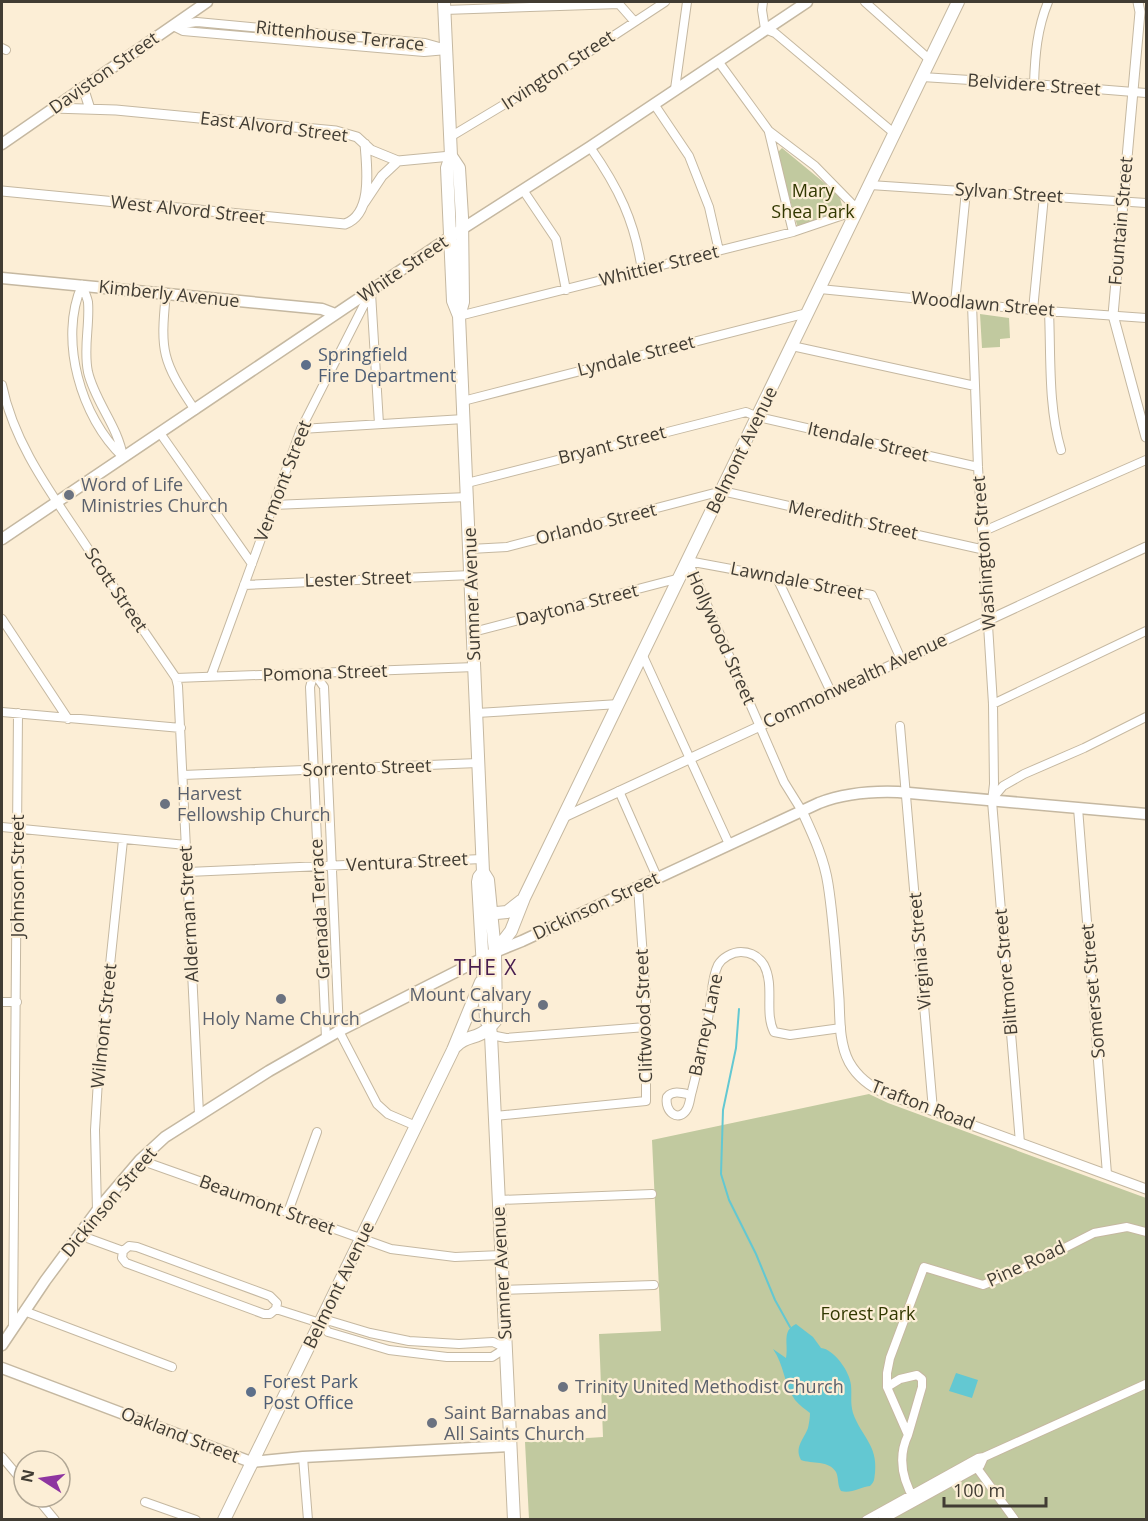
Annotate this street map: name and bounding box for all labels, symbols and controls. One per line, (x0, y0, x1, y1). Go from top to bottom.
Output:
street label: Rittenhouse Terrace (255, 14, 426, 56)
street label: Irvington Street (496, 24, 618, 115)
street label: Daviston Street (44, 26, 163, 119)
street label: Belvidere Street (967, 67, 1101, 101)
street label: East Alvord Street (199, 105, 349, 147)
street label: Fountain Street (1102, 156, 1138, 286)
street label: Sylvan Street (954, 176, 1064, 208)
park label: Mary Shea Park (771, 178, 855, 223)
street label: West Alvord Street (110, 189, 267, 229)
street label: White Street (353, 229, 452, 307)
street label: Whittier Street (597, 239, 721, 291)
street label: Kimberly Avenue (97, 274, 241, 312)
street label: Woodlawn Street (910, 285, 1056, 321)
street label: Lyndale Street (575, 329, 697, 381)
place label: Springfield Fire Department (318, 342, 456, 387)
marker: Springfield Fire Department (299, 358, 313, 372)
street label: Belmont Avenue (700, 382, 782, 517)
street label: Itendale Street (805, 415, 931, 467)
street label: Vermont Street (248, 417, 316, 545)
street label: Bryant Street (555, 419, 668, 469)
place label: Word of Life Ministries Church (81, 472, 228, 517)
street label: Washington Street (966, 475, 1000, 631)
marker: Word of Life Ministries Church (62, 488, 76, 502)
street label: Meredith Street (786, 494, 920, 544)
street label: Orlando Street (533, 496, 659, 550)
street label: Sumner Avenue (457, 527, 485, 661)
street label: Scott Street (80, 542, 154, 636)
street label: Lawndale Street (729, 555, 866, 605)
street label: Lester Street (304, 564, 412, 592)
street label: Hollywood Street (682, 567, 762, 708)
street label: Daytona Street (513, 577, 640, 631)
street label: Commonwealth Avenue (759, 627, 951, 733)
street label: Pomona Street (262, 658, 388, 686)
street label: Sorrento Street (302, 753, 432, 781)
place label: Harvest Fellowship Church (177, 781, 331, 826)
marker: Harvest Fellowship Church (158, 797, 172, 811)
street label: Johnson Street (5, 814, 29, 940)
street label: Grenada Terrace (303, 838, 335, 980)
street label: Alderman Street (172, 845, 204, 983)
street label: Ventura Street (346, 846, 468, 876)
street label: Dickinson Street (529, 865, 663, 945)
street label: Virginia Street (902, 892, 936, 1011)
street label: Biltmore Street (988, 908, 1022, 1036)
street label: Somerset Street (1074, 923, 1110, 1059)
street label: Cliftwood Street (629, 948, 657, 1084)
district label: THE X (454, 953, 518, 981)
street label: Wilmont Street (85, 962, 122, 1090)
street label: Barney Lane (682, 971, 728, 1078)
place label: Mount Calvary Church (410, 982, 532, 1027)
marker: Holy Name Church (274, 992, 288, 1006)
marker: Mount Calvary Church (536, 998, 550, 1012)
place label: Holy Name Church (202, 1006, 360, 1030)
street label: Trafton Road (868, 1073, 979, 1135)
street label: Dickinson Street (55, 1141, 161, 1261)
street label: Beaumont Street (196, 1168, 338, 1240)
street label: Sumner Avenue (486, 1206, 516, 1340)
street label: Belmont Avenue (297, 1217, 379, 1352)
street label: Pine Road (982, 1234, 1069, 1292)
park label: Forest Park (821, 1301, 916, 1325)
place label: Forest Park Post Office (263, 1369, 358, 1414)
place label: Trinity United Methodist Church (575, 1374, 844, 1398)
marker: Trinity United Methodist Church (556, 1380, 570, 1394)
marker: Forest Park Post Office (244, 1385, 258, 1399)
street label: Oakland Street (118, 1400, 243, 1468)
place label: Saint Barnabas and All Saints Church (444, 1400, 607, 1445)
marker: Saint Barnabas and All Saints Church (425, 1416, 439, 1430)
north arrow (12, 1449, 72, 1509)
text: N (15, 1467, 39, 1485)
scale bar (944, 1470, 1046, 1508)
text: 100 m (953, 1478, 1005, 1502)

